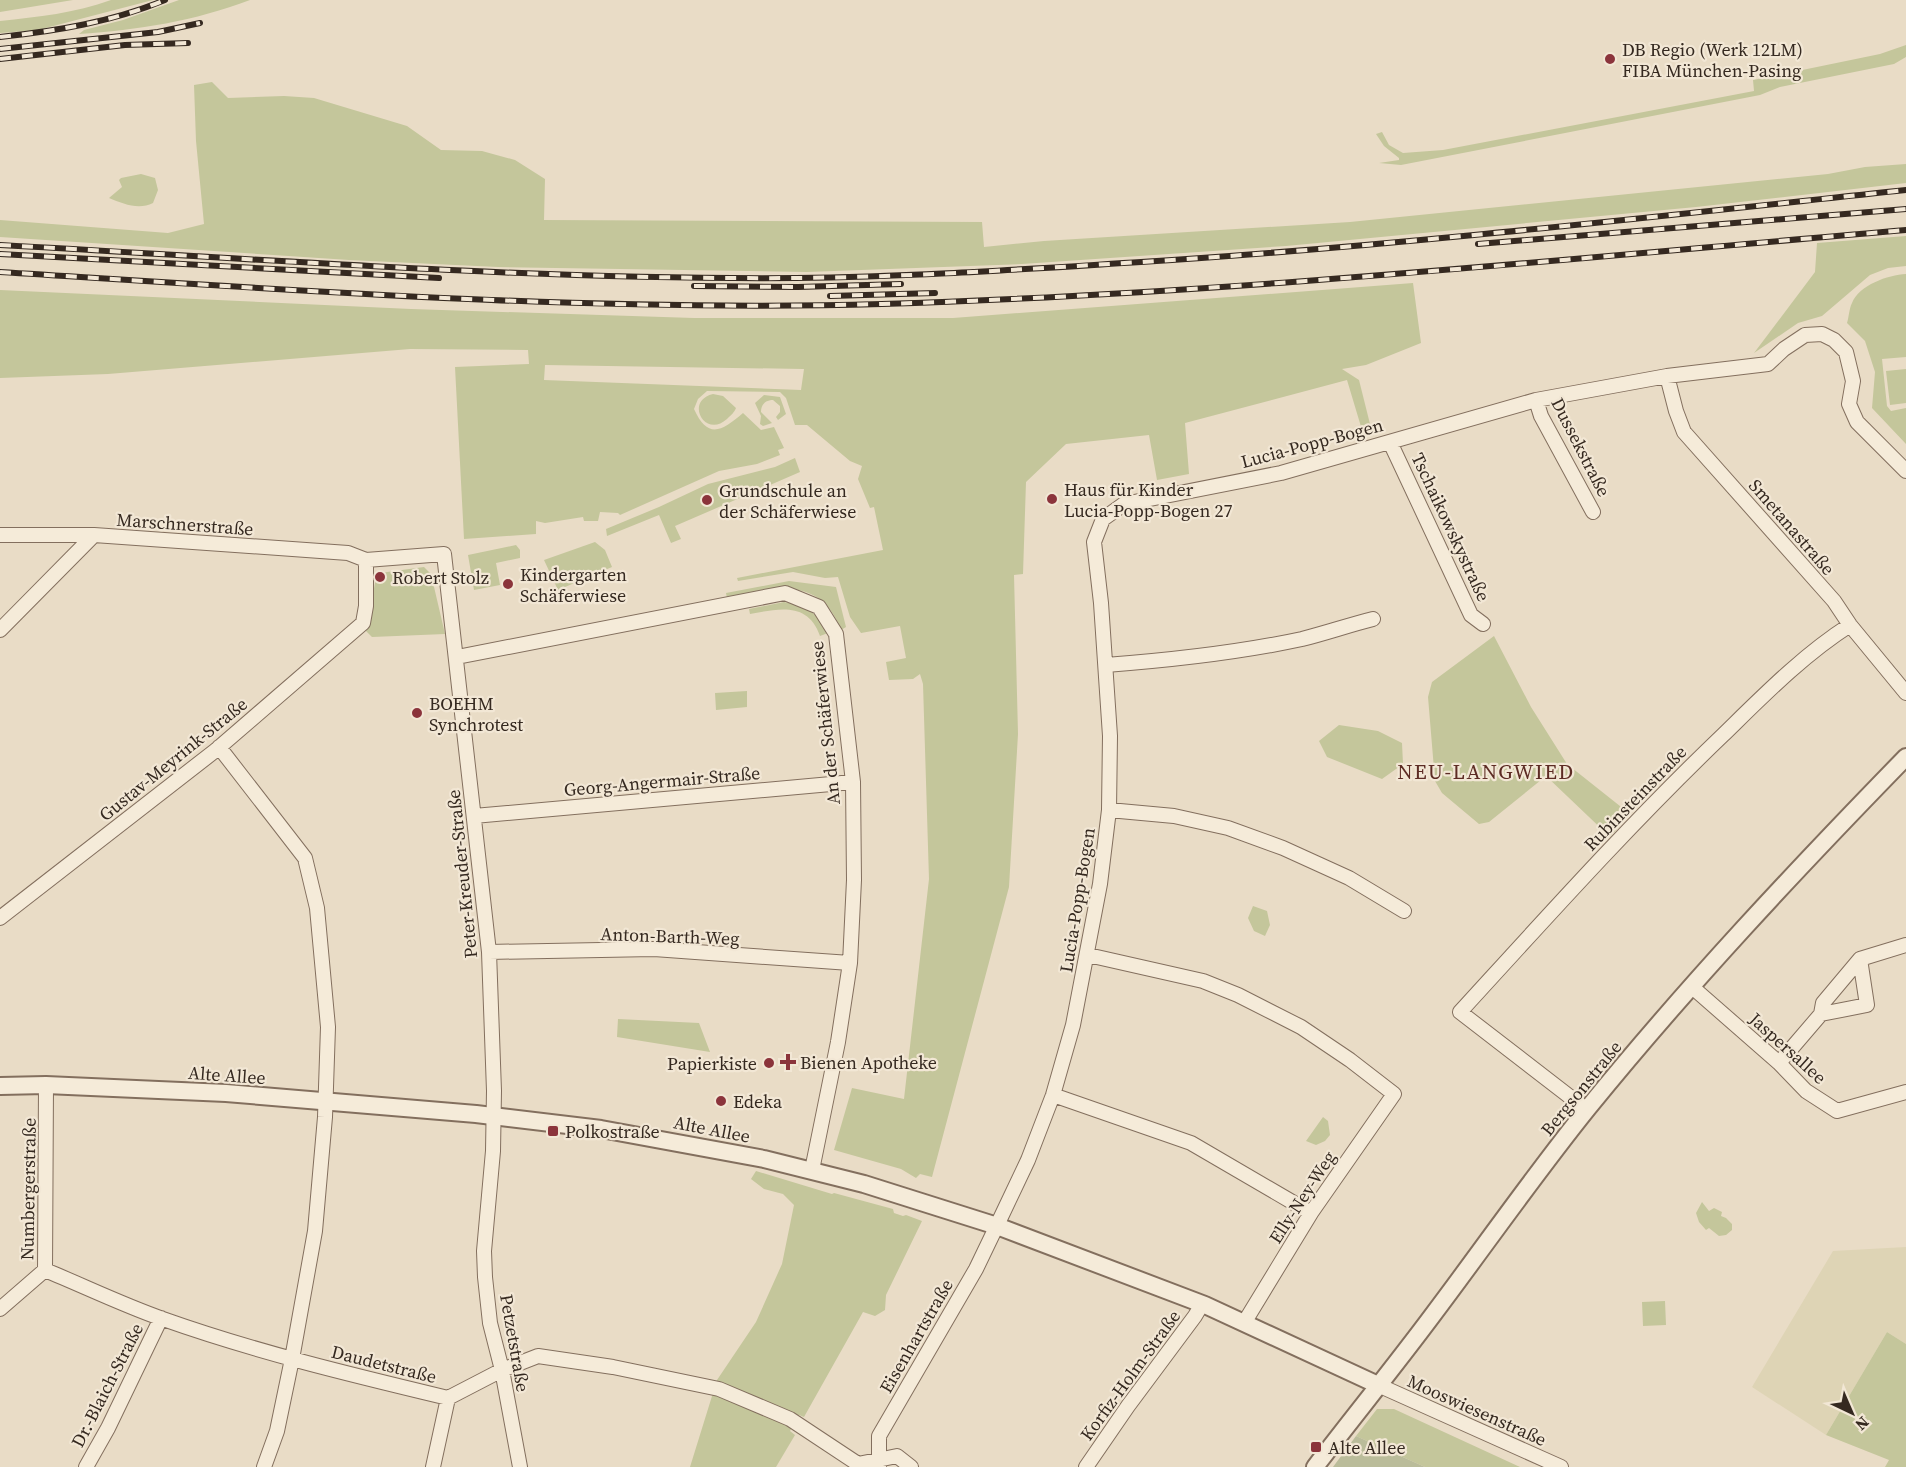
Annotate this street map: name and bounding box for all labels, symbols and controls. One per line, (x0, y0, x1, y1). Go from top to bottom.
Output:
place label: DB Regio (Werk 12LM) FIBA München-Pasing (1622, 37, 1803, 83)
marker: DB Regio (Werk 12LM) FIBA München-Pasing (1603, 52, 1617, 66)
street label: Dussekstraße (1545, 393, 1617, 501)
street label: Lucia-Popp-Bogen (1238, 412, 1386, 474)
street label: Tschaikowskystraße (1406, 449, 1496, 605)
street label: Smetanastraße (1743, 474, 1841, 580)
place label: Haus für Kinder Lucia-Popp-Bogen 27 (1064, 477, 1233, 523)
place label: Grundschule an der Schäferwiese (719, 478, 856, 524)
marker: Haus für Kinder Lucia-Popp-Bogen 27 (1045, 492, 1059, 506)
marker: Grundschule an der Schäferwiese (700, 493, 714, 507)
street label: Marschnerstraße (116, 507, 254, 541)
place label: Kindergarten Schäferwiese (520, 562, 627, 608)
place label: Robert Stolz (392, 565, 489, 590)
marker: Robert Stolz (373, 570, 387, 584)
marker: Kindergarten Schäferwiese (501, 577, 515, 591)
street label: An der Schäferwiese (804, 640, 846, 806)
street label: Gustav-Meyrink-Straße (94, 691, 252, 827)
place label: BOEHM Synchrotest (429, 691, 523, 737)
marker: BOEHM Synchrotest (410, 706, 424, 720)
street label: Rubinsteinstraße (1578, 740, 1692, 856)
district label: NEU-LANGWIED (1397, 757, 1575, 786)
street label: Georg-Angermair-Straße (563, 760, 761, 802)
street label: Peter-Kreuder-Straße (441, 788, 483, 960)
street label: Lucia-Popp-Bogen (1053, 826, 1101, 974)
street label: Anton-Barth-Weg (600, 921, 740, 951)
street label: Jaspersallee (1743, 1006, 1832, 1089)
street label: Bergsonstraße (1535, 1035, 1627, 1141)
place label: Bienen Apotheke (800, 1050, 937, 1075)
place label: Papierkiste (667, 1051, 757, 1076)
marker: Bienen Apotheke (781, 1055, 795, 1069)
marker: Papierkiste (762, 1056, 776, 1070)
street label: Alte Allee (187, 1060, 267, 1090)
place label: Edeka (733, 1089, 783, 1114)
marker: Edeka (714, 1094, 728, 1108)
street label: Alte Allee (672, 1109, 752, 1149)
street label: Numbergerstraße (14, 1118, 42, 1260)
place label: Polkostraße (565, 1119, 660, 1144)
marker: Polkostraße (546, 1124, 560, 1138)
street label: Elly-Ney-Weg (1263, 1146, 1341, 1248)
street label: Eisenhartstraße (873, 1274, 959, 1398)
street label: Petzetstraße (494, 1292, 536, 1394)
street label: Korfiz-Holm-Straße (1074, 1305, 1186, 1445)
street label: Dr.-Blaich-Straße (65, 1319, 149, 1451)
street label: Daudetstraße (329, 1339, 439, 1389)
street label: Mooswiesenstraße (1404, 1368, 1550, 1452)
north arrow (1822, 1383, 1882, 1443)
text: N (1850, 1412, 1874, 1436)
place label: Alte Allee (1328, 1435, 1406, 1460)
marker: Alte Allee (1309, 1440, 1323, 1454)

